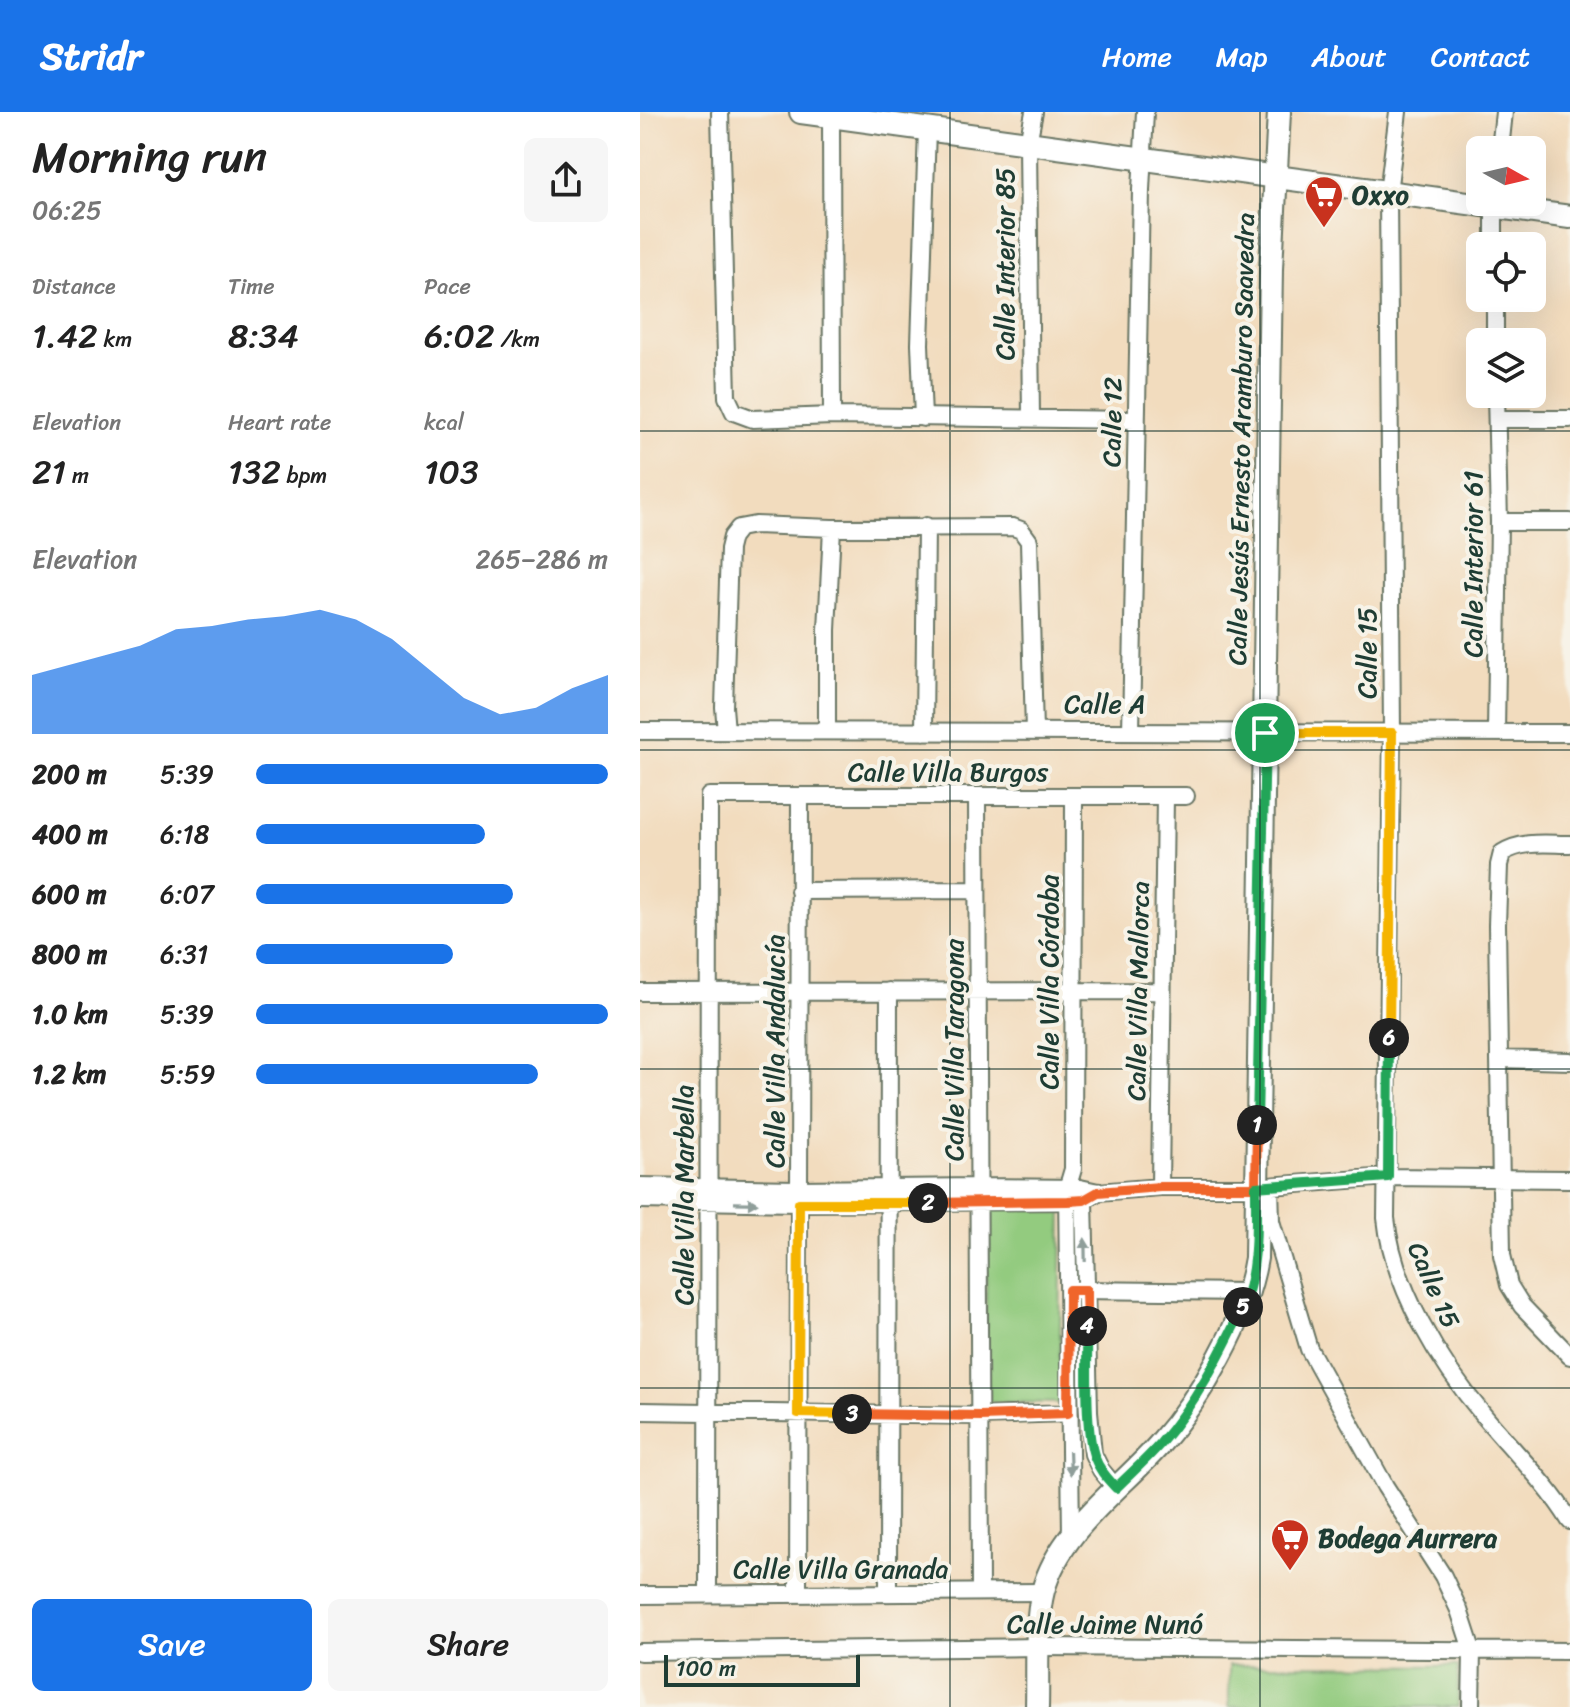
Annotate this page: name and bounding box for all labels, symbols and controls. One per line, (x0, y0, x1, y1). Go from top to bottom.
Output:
text: Stridr (40, 23, 142, 90)
text: Home (1102, 32, 1172, 81)
text: Map (1216, 32, 1267, 81)
text: About (1311, 32, 1387, 81)
text: Contact (1431, 32, 1530, 81)
text: Morning run (32, 118, 267, 196)
north arrow (1466, 136, 1546, 216)
map controls (1466, 136, 1546, 408)
button: share (524, 138, 608, 222)
street label: Calle Interior 85 (982, 168, 1028, 360)
place label: Oxxo (1352, 172, 1409, 218)
supermarket icon: Oxxo (1303, 174, 1345, 229)
text: 06:25 (32, 187, 102, 233)
street label: Calle Jesús Ernesto Aramburo Saavedra (1214, 212, 1268, 666)
button: locate (1466, 232, 1546, 312)
text: Distance (32, 267, 116, 306)
text: Time (228, 267, 275, 306)
text: Pace (424, 267, 471, 306)
text: 1.42 (32, 306, 98, 366)
text: 8:34 (228, 306, 299, 366)
text: 6:02 (424, 306, 495, 366)
text: km (98, 320, 132, 359)
text: /km (495, 320, 540, 359)
button: layers (1466, 328, 1546, 408)
street label: Calle 12 (1088, 376, 1136, 468)
text: Elevation (32, 403, 121, 442)
text: Heart rate (228, 403, 331, 442)
text: kcal (424, 403, 464, 442)
text: 21 (32, 442, 66, 502)
text: 132 (228, 442, 281, 502)
text: 103 (424, 442, 479, 502)
text: m (66, 456, 89, 495)
text: bpm (281, 456, 327, 495)
street label: Calle Interior 61 (1450, 471, 1496, 657)
text: Elevation (32, 536, 137, 582)
text: 265–286 m (475, 536, 608, 582)
street label: Calle 15 (1344, 607, 1390, 699)
street label: Calle A (1064, 681, 1146, 727)
pin (1231, 699, 1299, 767)
icon: arrive (1243, 711, 1287, 755)
street label: Calle Villa Burgos (848, 749, 1049, 795)
text: 200 m (32, 751, 107, 797)
text: 5:39 (160, 751, 214, 797)
text: 400 m (32, 811, 108, 857)
text: 6:18 (160, 811, 209, 857)
text: 600 m (32, 871, 106, 917)
text: 6:07 (160, 871, 214, 917)
street label: Calle Villa Córdoba (1026, 874, 1072, 1090)
street label: Calle Villa Mallorca (1113, 881, 1163, 1101)
text: 800 m (32, 931, 107, 977)
text: 6:31 (160, 931, 208, 977)
street label: Calle Villa Andalucía (752, 934, 798, 1168)
street label: Calle Villa Taragona (931, 938, 977, 1161)
text: 1.0 km (32, 991, 108, 1037)
text: 5:39 (160, 991, 214, 1037)
pin: 6 (1369, 1018, 1409, 1058)
text: 6 (1383, 1018, 1395, 1057)
text: 1.2 km (32, 1051, 107, 1097)
text: 5:59 (160, 1051, 216, 1097)
street label: Calle Villa Marbella (661, 1085, 707, 1305)
pin: 1 (1237, 1105, 1277, 1145)
text: 1 (1252, 1105, 1262, 1144)
pin: 2 (908, 1183, 948, 1223)
text: 2 (922, 1183, 934, 1222)
one-way arrow (734, 1196, 759, 1209)
street label: Calle 15 (1394, 1234, 1474, 1336)
one-way arrow (1079, 1237, 1091, 1262)
pin: 5 (1223, 1287, 1263, 1327)
text: 5 (1236, 1287, 1250, 1326)
pin: 4 (1067, 1306, 1107, 1346)
text: 4 (1080, 1306, 1094, 1345)
pin: 3 (832, 1394, 872, 1434)
text: 3 (846, 1394, 858, 1433)
one-way arrow (1063, 1451, 1076, 1476)
place label: Bodega Aurrera (1318, 1515, 1498, 1561)
supermarket icon: Bodega Aurrera (1269, 1517, 1311, 1572)
street label: Calle Villa Granada (733, 1546, 949, 1592)
button: Save (32, 1599, 312, 1691)
button: Share (328, 1599, 608, 1691)
street label: Calle Jaime Nunó (1007, 1601, 1204, 1647)
text: 100 m (676, 1649, 736, 1688)
scale bar (664, 1651, 860, 1687)

